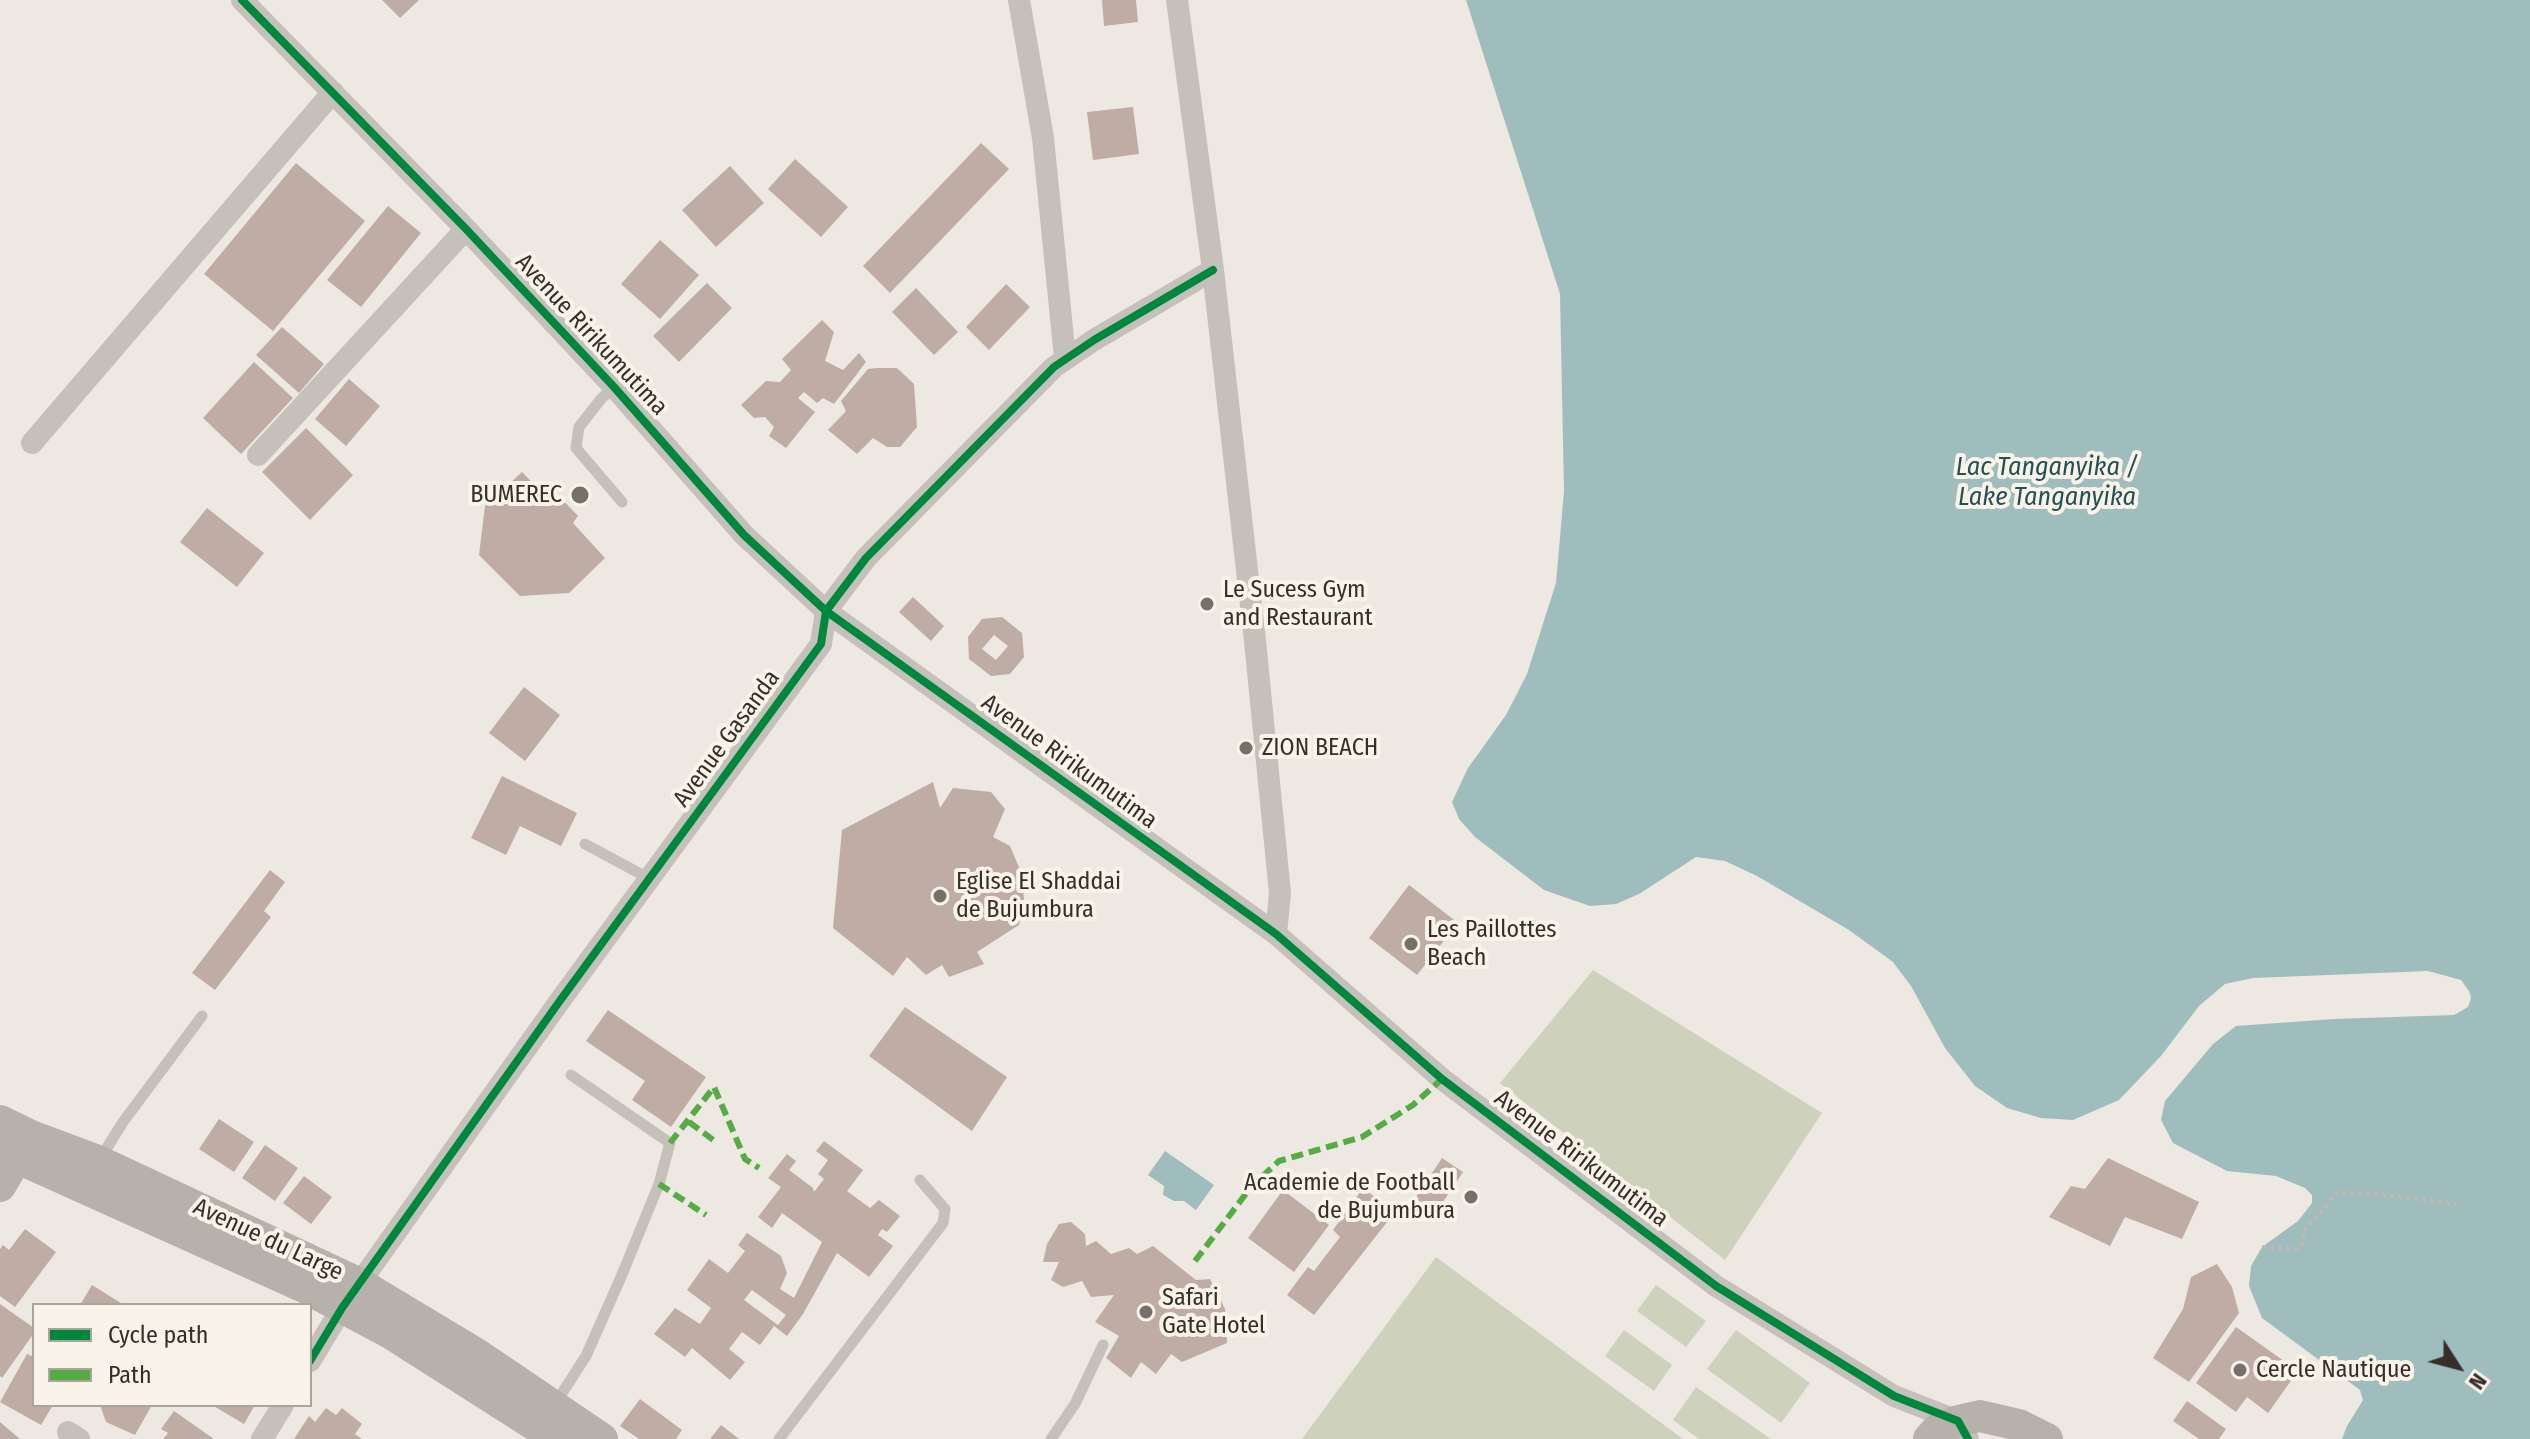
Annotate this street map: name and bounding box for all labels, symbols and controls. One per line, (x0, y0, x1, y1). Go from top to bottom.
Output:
street label: Avenue Ririkumutima (509, 248, 673, 422)
water label: Lac Tanganyika / Lake Tanganyika (1956, 452, 2138, 514)
place label: BUMEREC (470, 481, 562, 509)
marker: BUMEREC (569, 484, 591, 506)
place label: Le Sucess Gym and Restaurant (1223, 576, 1373, 632)
marker: Le Sucess Gym and Restaurant (1198, 595, 1216, 613)
street label: Avenue Gasanda (668, 665, 786, 813)
street label: Avenue Ririkumutima (976, 689, 1162, 835)
place label: ZION BEACH (1262, 734, 1378, 762)
marker: ZION BEACH (1237, 739, 1255, 757)
place label: Eglise El Shaddai de Bujumbura (956, 868, 1121, 924)
marker: Eglise El Shaddai de Bujumbura (931, 887, 949, 905)
place label: Les Paillottes Beach (1427, 916, 1557, 972)
marker: Les Paillottes Beach (1402, 935, 1420, 953)
street label: Avenue Ririkumutima (1488, 1084, 1674, 1234)
place label: Academie de Football de Bujumbura (1244, 1169, 1455, 1225)
marker: Academie de Football de Bujumbura (1462, 1188, 1480, 1206)
street label: Avenue du Large (189, 1193, 347, 1287)
place label: Safari Gate Hotel (1162, 1284, 1265, 1340)
legend (32, 1303, 312, 1407)
marker: Safari Gate Hotel (1137, 1303, 1155, 1321)
text: Cycle path (108, 1321, 208, 1349)
north arrow (2418, 1327, 2498, 1407)
place label: Cercle Nautique (2256, 1356, 2411, 1384)
text: Path (108, 1361, 152, 1389)
marker: Cercle Nautique (2231, 1361, 2249, 1379)
text: N (2463, 1368, 2493, 1395)

